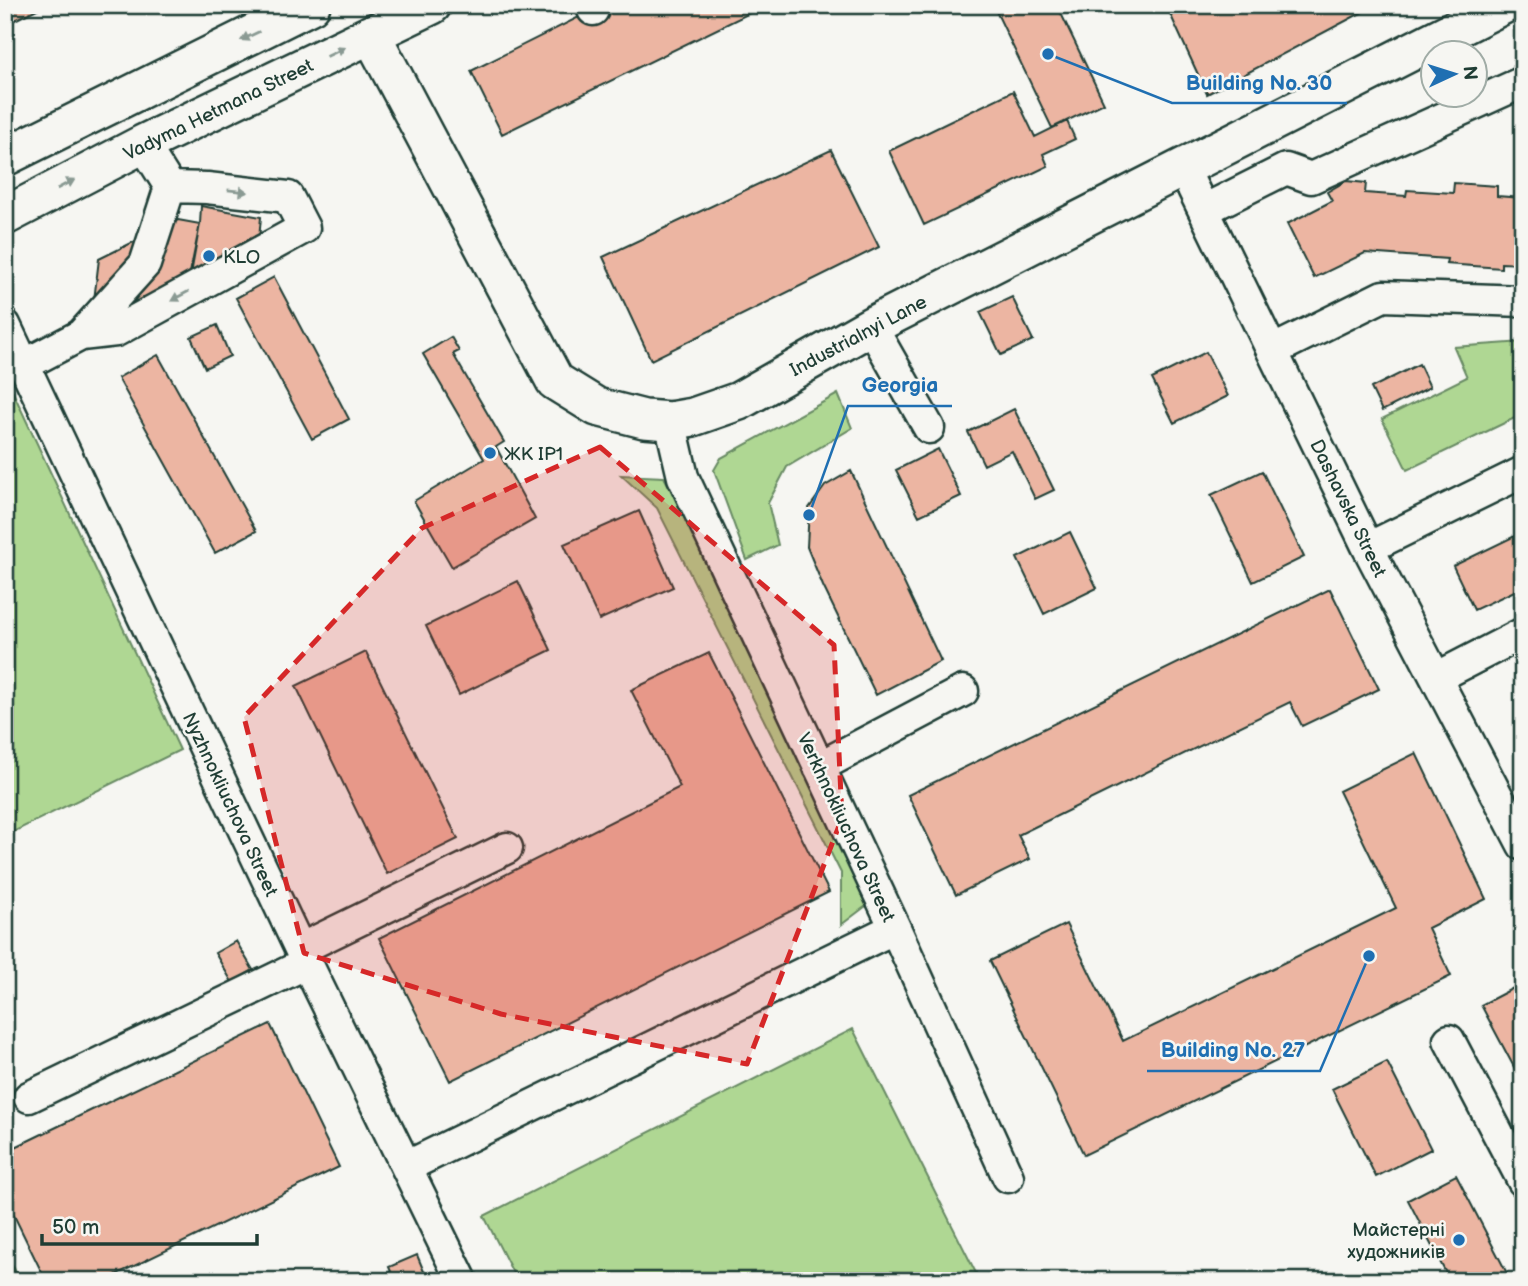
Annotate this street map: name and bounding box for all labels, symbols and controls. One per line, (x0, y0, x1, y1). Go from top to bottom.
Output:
one-way arrow (240, 30, 260, 41)
north arrow (1420, 38, 1490, 108)
one-way arrow (326, 46, 346, 57)
street label: Vadyma Hetmana Street (120, 54, 317, 166)
callout: Building No. 30 (1172, 61, 1347, 103)
text: N (1457, 65, 1481, 81)
text: Building No. 30 (1186, 71, 1332, 96)
one-way arrow (56, 178, 76, 190)
one-way arrow (227, 186, 249, 197)
place label: KLO (223, 246, 260, 269)
marker: KLO (201, 248, 217, 264)
one-way arrow (170, 290, 189, 302)
street label: Industrialnyi Lane (786, 291, 931, 382)
callout: Georgia (848, 364, 952, 406)
text: Georgia (862, 373, 938, 398)
street label: Dashavska Street (1304, 436, 1391, 581)
place label: ЖК IP1 (504, 443, 563, 466)
marker: ЖК IP1 (482, 445, 498, 461)
street label: Nyzhnokliuchova Street (177, 709, 282, 900)
street label: Verkhnokliuchova Street (792, 729, 900, 926)
callout: Building No. 27 (1147, 1029, 1320, 1071)
text: Building No. 27 (1161, 1038, 1306, 1063)
scale bar (42, 1202, 257, 1246)
text: 50 m (52, 1215, 99, 1240)
place label: Майстерні художників (1347, 1219, 1445, 1264)
marker: Майстерні художників (1451, 1232, 1467, 1248)

